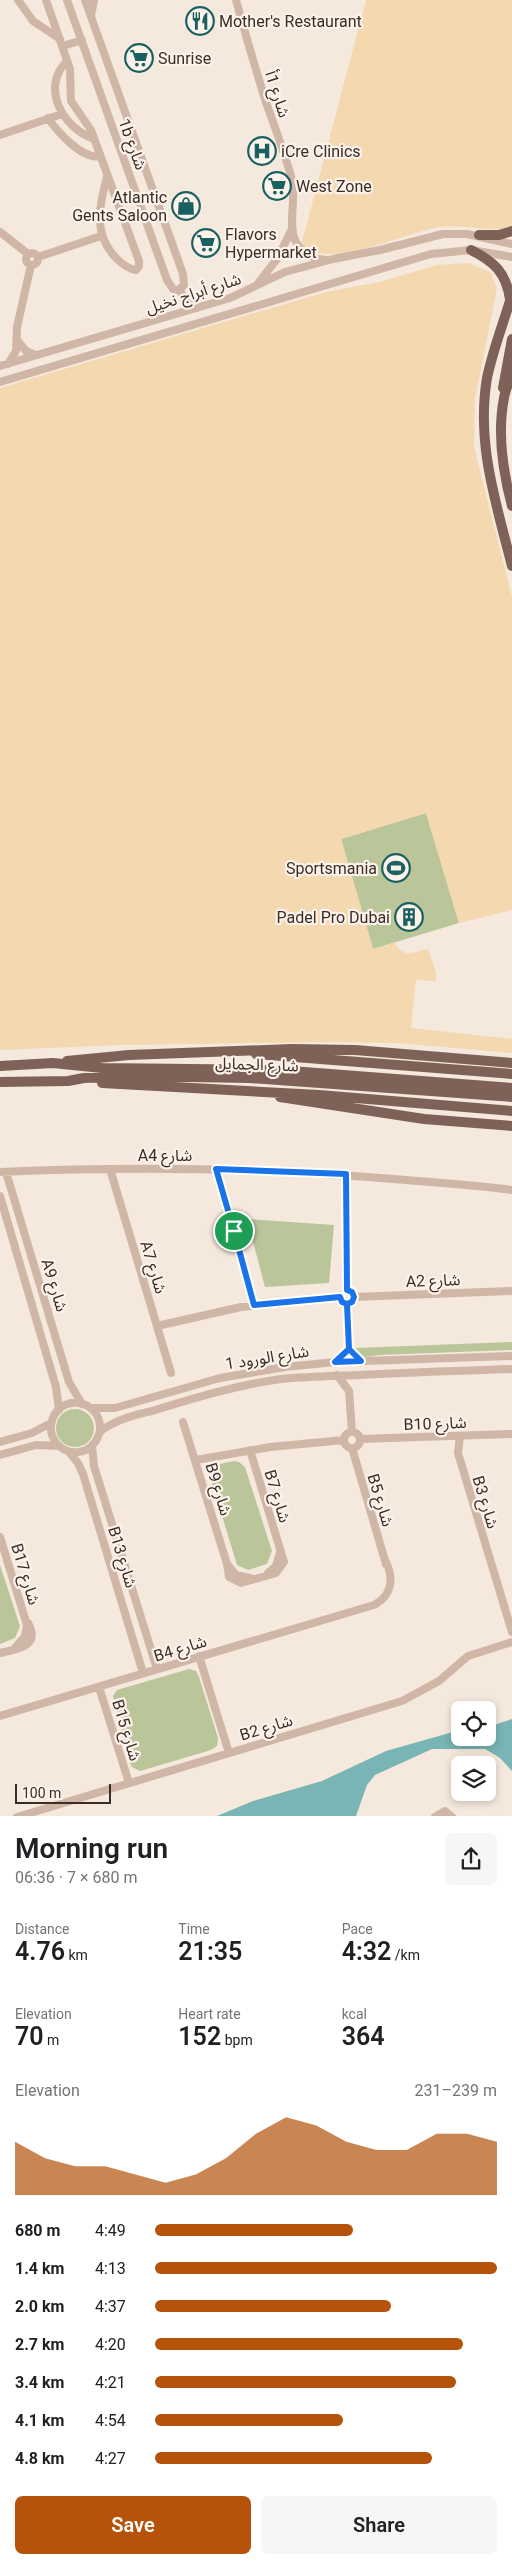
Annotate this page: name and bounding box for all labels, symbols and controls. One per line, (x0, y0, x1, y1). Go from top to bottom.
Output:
restaurant icon: Mother's Restaurant (185, 6, 215, 36)
place label: Mother's Restaurant (219, 12, 362, 31)
supermarket icon: Sunrise (124, 43, 154, 73)
place label: Sunrise (158, 49, 211, 68)
street label: شارع 1أ (258, 68, 294, 121)
street label: 1b شارع (112, 116, 151, 173)
hospital icon: iCre Clinics (247, 136, 277, 166)
place label: iCre Clinics (281, 142, 361, 161)
supermarket icon: West Zone (262, 171, 292, 201)
place label: West Zone (296, 177, 372, 196)
place label: Atlantic Gents Saloon (72, 188, 167, 225)
shop icon: Atlantic Gents Saloon (171, 191, 201, 221)
place label: Flavors Hypermarket (225, 225, 317, 262)
supermarket icon: Flavors Hypermarket (191, 228, 221, 258)
street label: شارع أبراج نخيل (143, 269, 244, 321)
sports icon: Sportsmania (381, 853, 411, 883)
place label: Sportsmania (286, 859, 377, 878)
building icon: Padel Pro Dubai (394, 902, 424, 932)
place label: Padel Pro Dubai (277, 908, 390, 927)
street label: شارع الجمايل (215, 1054, 299, 1078)
street label: A4 شارع (138, 1146, 192, 1168)
pin (213, 1210, 255, 1252)
icon: arrive (220, 1217, 248, 1245)
street label: A7 شارع (134, 1238, 171, 1297)
street label: A9 شارع (35, 1256, 72, 1315)
street label: A2 شارع (405, 1270, 461, 1294)
street label: شارع الورود 1 (224, 1342, 311, 1376)
street label: B10 شارع (403, 1413, 467, 1437)
street label: B9 شارع (199, 1460, 236, 1519)
street label: B7 شارع (258, 1467, 295, 1526)
street label: B5 شارع (361, 1471, 398, 1530)
street label: B3 شارع (466, 1473, 503, 1532)
street label: B13 شارع (101, 1524, 141, 1591)
street label: B17 شارع (4, 1541, 44, 1608)
street label: B4 شارع (151, 1631, 210, 1668)
street label: B15 شارع (105, 1697, 145, 1764)
map controls (451, 1701, 496, 1801)
button: locate (451, 1701, 496, 1746)
street label: B2 شارع (237, 1710, 296, 1747)
button: layers (451, 1756, 496, 1801)
scale bar (15, 1781, 111, 1805)
text: 100 m (22, 1785, 61, 1801)
text: Morning run (15, 1832, 168, 1865)
button: share (445, 1833, 497, 1885)
text: 06:36 · 7 × 680 m (15, 1868, 137, 1887)
text: Distance (15, 1921, 70, 1937)
text: Time (178, 1921, 210, 1937)
text: Pace (342, 1921, 373, 1937)
text: 4.76 (15, 1937, 65, 1966)
text: 21:35 (178, 1937, 242, 1966)
text: 4:32 (342, 1937, 391, 1966)
text: km (65, 1947, 88, 1963)
text: /km (391, 1947, 420, 1963)
text: Elevation (15, 2006, 72, 2022)
text: Heart rate (178, 2006, 241, 2022)
text: kcal (342, 2006, 367, 2022)
text: 70 (15, 2022, 44, 2051)
text: 152 (178, 2022, 221, 2051)
text: 364 (342, 2022, 385, 2051)
text: m (44, 2032, 59, 2048)
text: bpm (221, 2032, 253, 2048)
text: Elevation (15, 2081, 80, 2100)
text: 231–239 m (415, 2081, 497, 2100)
text: 680 m (15, 2221, 60, 2240)
text: 4:49 (95, 2221, 126, 2240)
text: 1.4 km (15, 2259, 64, 2278)
text: 4:13 (95, 2259, 126, 2278)
text: 2.0 km (15, 2297, 64, 2316)
text: 4:37 (95, 2297, 126, 2316)
text: 2.7 km (15, 2335, 64, 2354)
text: 4:20 (95, 2335, 126, 2354)
text: 3.4 km (15, 2373, 64, 2392)
text: 4:21 (95, 2373, 126, 2392)
text: 4.1 km (15, 2411, 64, 2430)
text: 4:54 (95, 2411, 126, 2430)
text: 4.8 km (15, 2449, 64, 2468)
text: 4:27 (95, 2449, 126, 2468)
button: Save (15, 2496, 251, 2554)
button: Share (261, 2496, 497, 2554)

